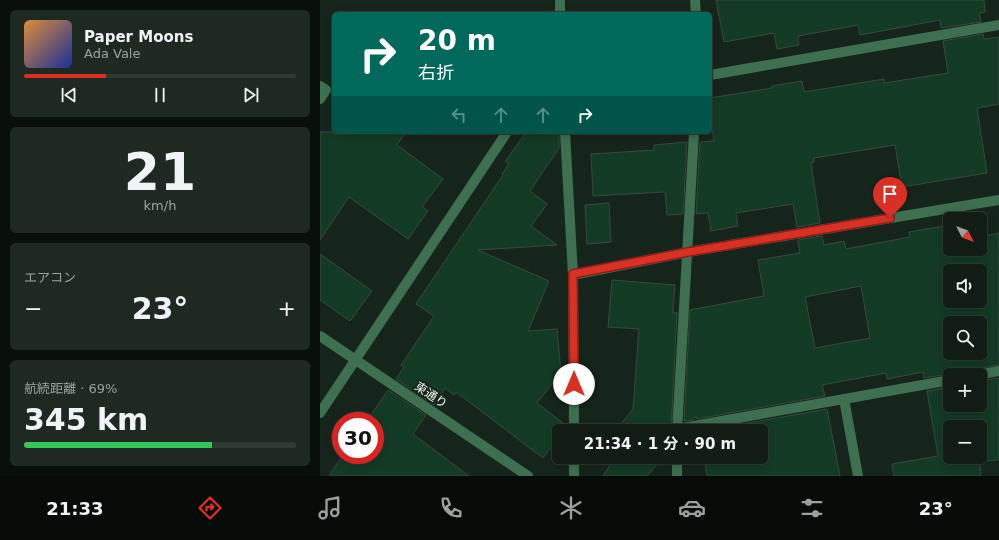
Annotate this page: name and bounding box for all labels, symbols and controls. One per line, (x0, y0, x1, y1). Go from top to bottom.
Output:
text: 20 m (418, 24, 496, 57)
text: Paper Moons (84, 28, 193, 46)
icon: right (352, 28, 404, 80)
text: Ada Vale (84, 46, 140, 61)
text: 右折 (418, 62, 454, 83)
icon: previous (58, 84, 80, 106)
icon: pause (149, 84, 171, 106)
icon: next (240, 84, 262, 106)
icon: left (448, 104, 470, 126)
icon: ahead (490, 104, 512, 126)
icon: ahead (532, 104, 554, 126)
icon: right (574, 104, 596, 126)
text: 21 (124, 142, 196, 202)
pin (873, 177, 907, 218)
icon: arrive (879, 183, 901, 205)
text: km/h (144, 198, 176, 213)
north arrow (943, 212, 987, 256)
map controls (943, 212, 987, 464)
button: sound (943, 264, 987, 308)
text: エアコン (24, 270, 76, 285)
text: 23° (132, 291, 188, 326)
text: − (24, 296, 42, 321)
text: + (278, 296, 296, 321)
button: search (943, 316, 987, 360)
position arrow (553, 363, 595, 405)
button: + (943, 368, 987, 412)
street label: 東通り (412, 379, 450, 411)
text: 航続距離 · 69% (24, 381, 117, 396)
text: 345 km (24, 402, 148, 437)
speed limit sign: 30 (332, 412, 384, 464)
button: − (943, 420, 987, 464)
text: 21:34 · 1 分 · 90 m (584, 435, 736, 453)
icon: directions (196, 494, 224, 522)
icon: music (316, 494, 344, 522)
icon: phone (437, 494, 465, 522)
icon: climate (557, 494, 585, 522)
icon: car (678, 494, 706, 522)
icon: filters (798, 494, 826, 522)
text: 21:33 (46, 498, 104, 519)
text: 23° (919, 498, 953, 519)

